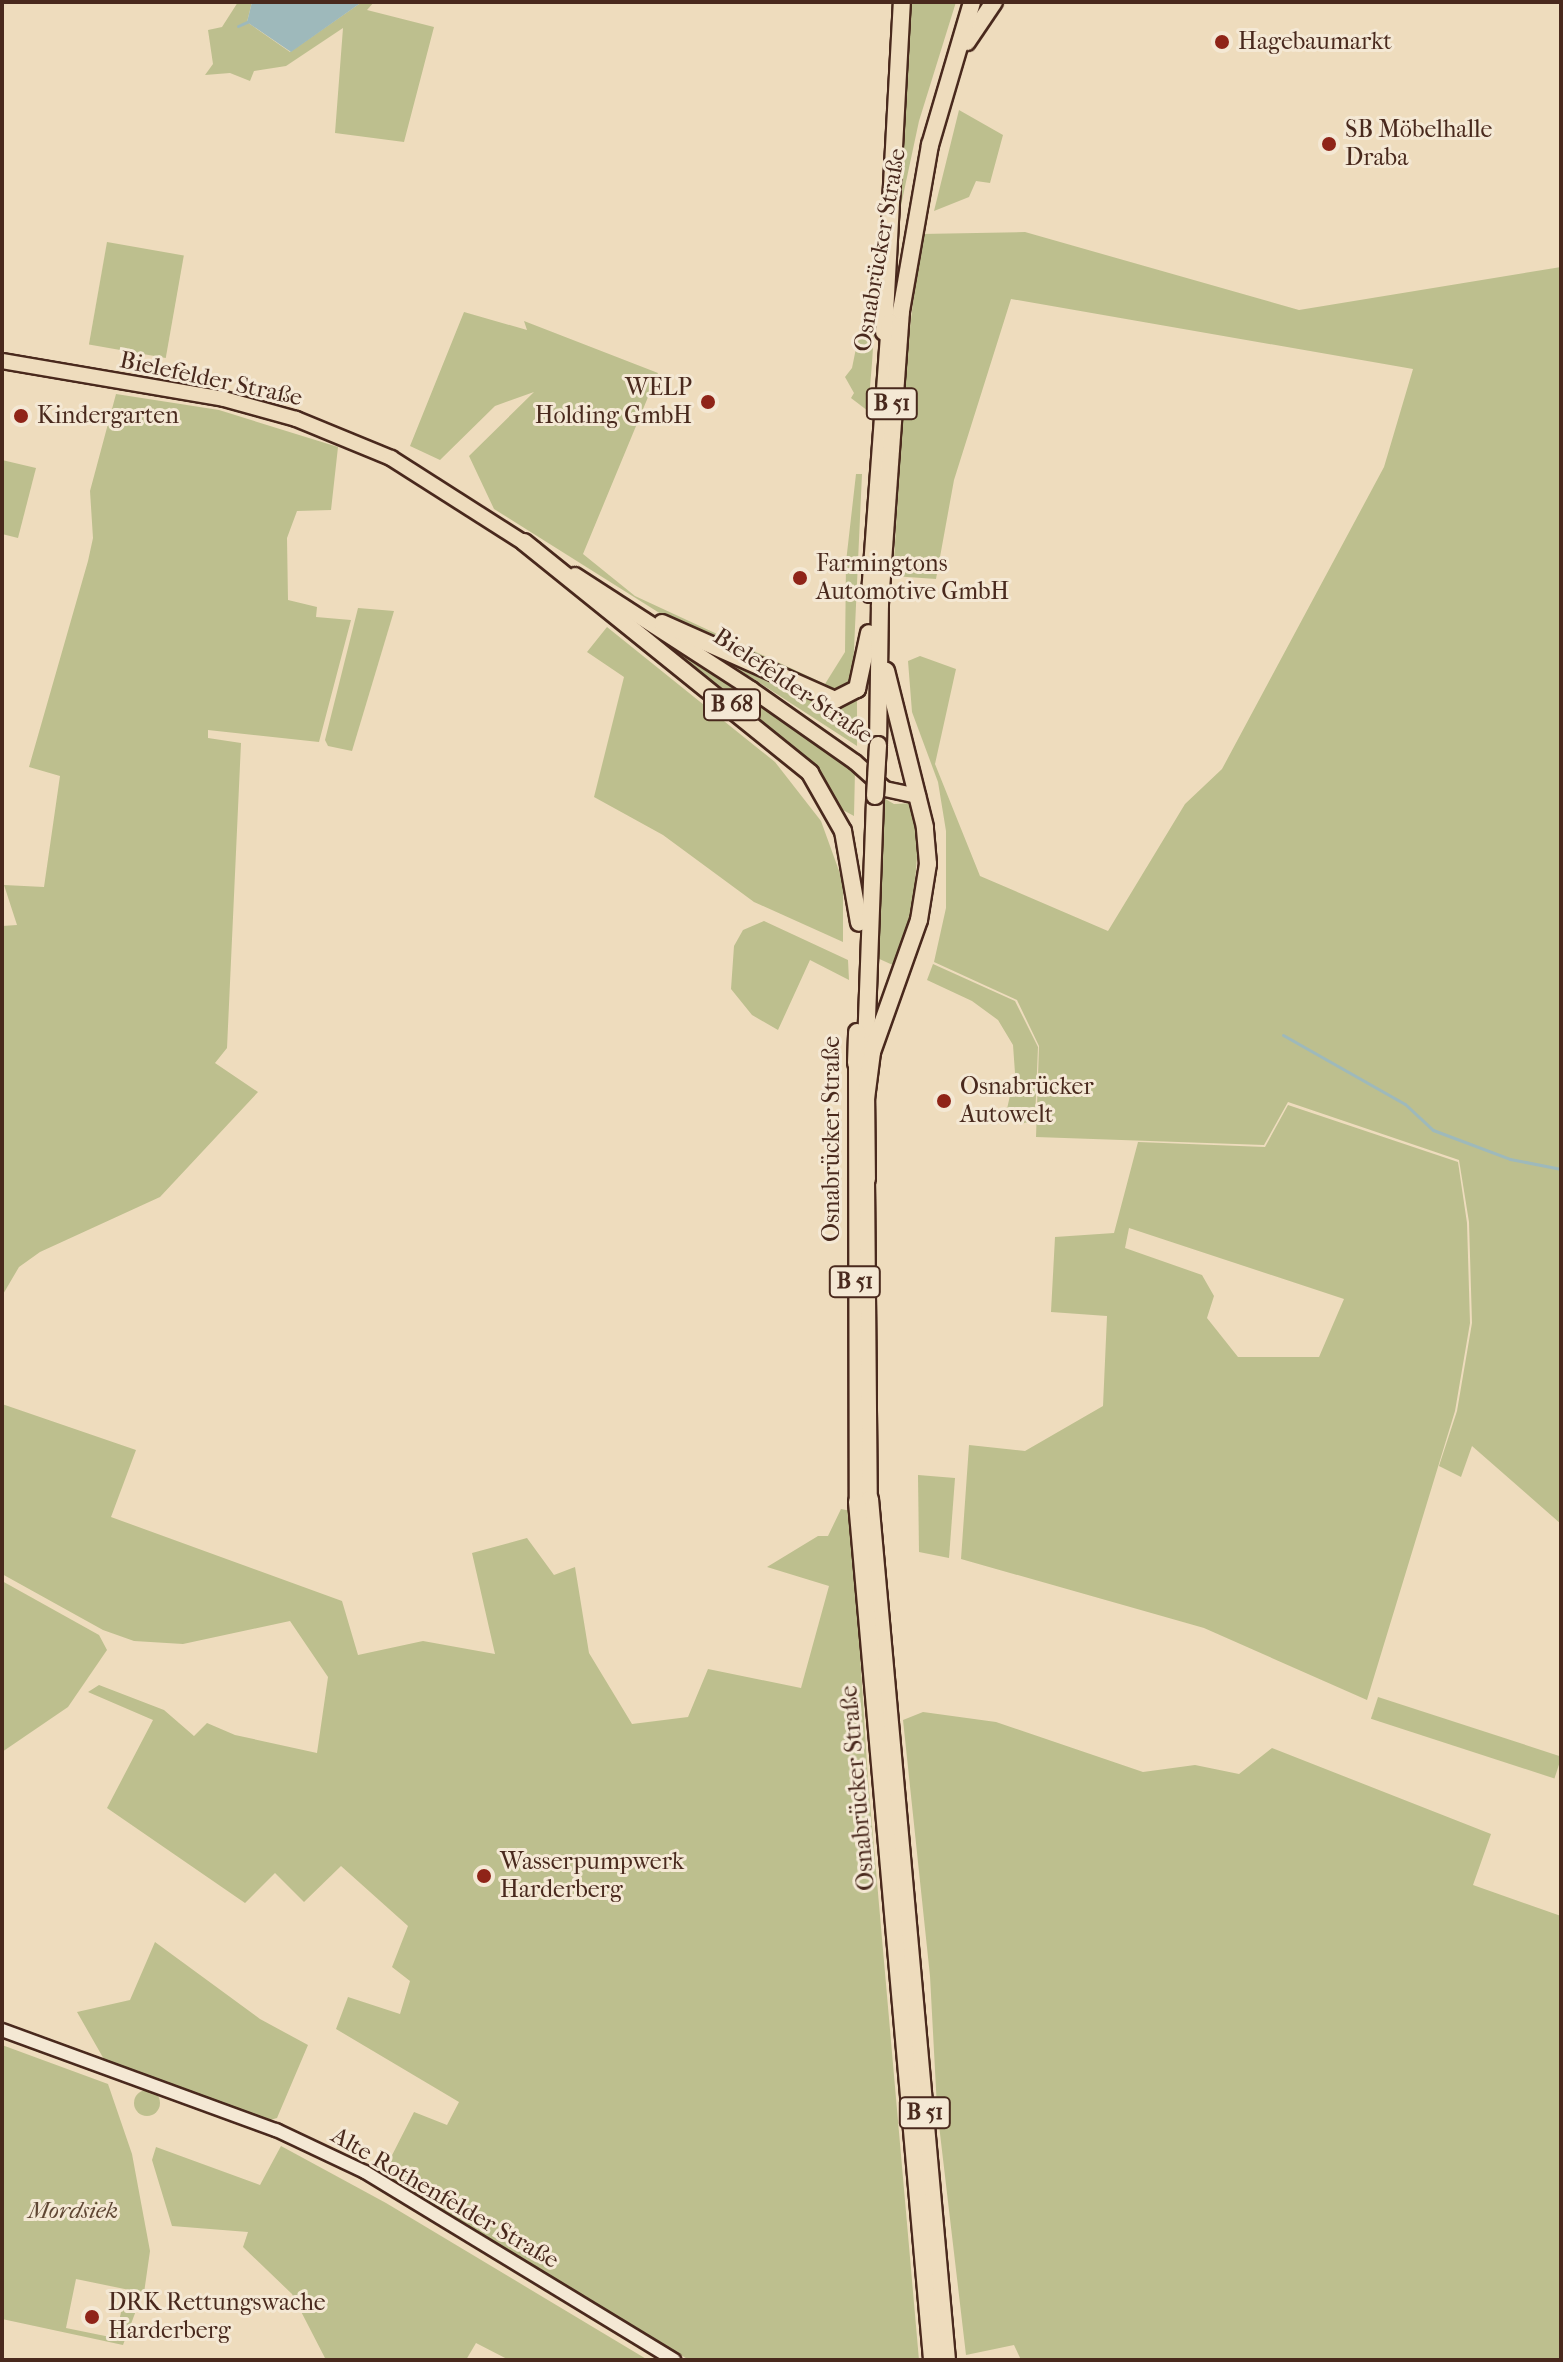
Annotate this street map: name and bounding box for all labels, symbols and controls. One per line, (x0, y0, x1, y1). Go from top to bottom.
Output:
place label: Hagebaumarkt (1238, 28, 1392, 56)
marker: Hagebaumarkt (1213, 33, 1231, 51)
place label: SB Möbelhalle Draba (1345, 116, 1492, 172)
marker: SB Möbelhalle Draba (1320, 135, 1338, 153)
street label: Osnabrücker Straße (848, 146, 912, 354)
street label: Bielefelder Straße (117, 346, 305, 412)
place label: WELP Holding GmbH (535, 374, 692, 430)
road number: B 51 (864, 386, 920, 422)
marker: WELP Holding GmbH (699, 393, 717, 411)
place label: Kindergarten (37, 402, 179, 430)
marker: Kindergarten (12, 407, 30, 425)
place label: Farmingtons Automotive GmbH (816, 550, 1009, 606)
marker: Farmingtons Automotive GmbH (791, 569, 809, 587)
street label: Bielefelder Straße (708, 622, 878, 750)
road number: B 68 (702, 687, 762, 723)
street label: Osnabrücker Straße (818, 1036, 846, 1242)
place label: Osnabrücker Autowelt (960, 1073, 1094, 1129)
marker: Osnabrücker Autowelt (935, 1092, 953, 1110)
road number: B 51 (827, 1264, 883, 1300)
street label: Osnabrücker Straße (835, 1684, 881, 1892)
place label: Wasserpumpwerk Harderberg (500, 1848, 684, 1904)
marker: Wasserpumpwerk Harderberg (475, 1867, 493, 1885)
road number: B 51 (897, 2095, 953, 2131)
street label: Alte Rothenfelder Straße (326, 2121, 564, 2275)
park label: Mordsiek (28, 2197, 118, 2225)
place label: DRK Rettungswache Harderberg (108, 2289, 326, 2345)
marker: DRK Rettungswache Harderberg (83, 2308, 101, 2326)

